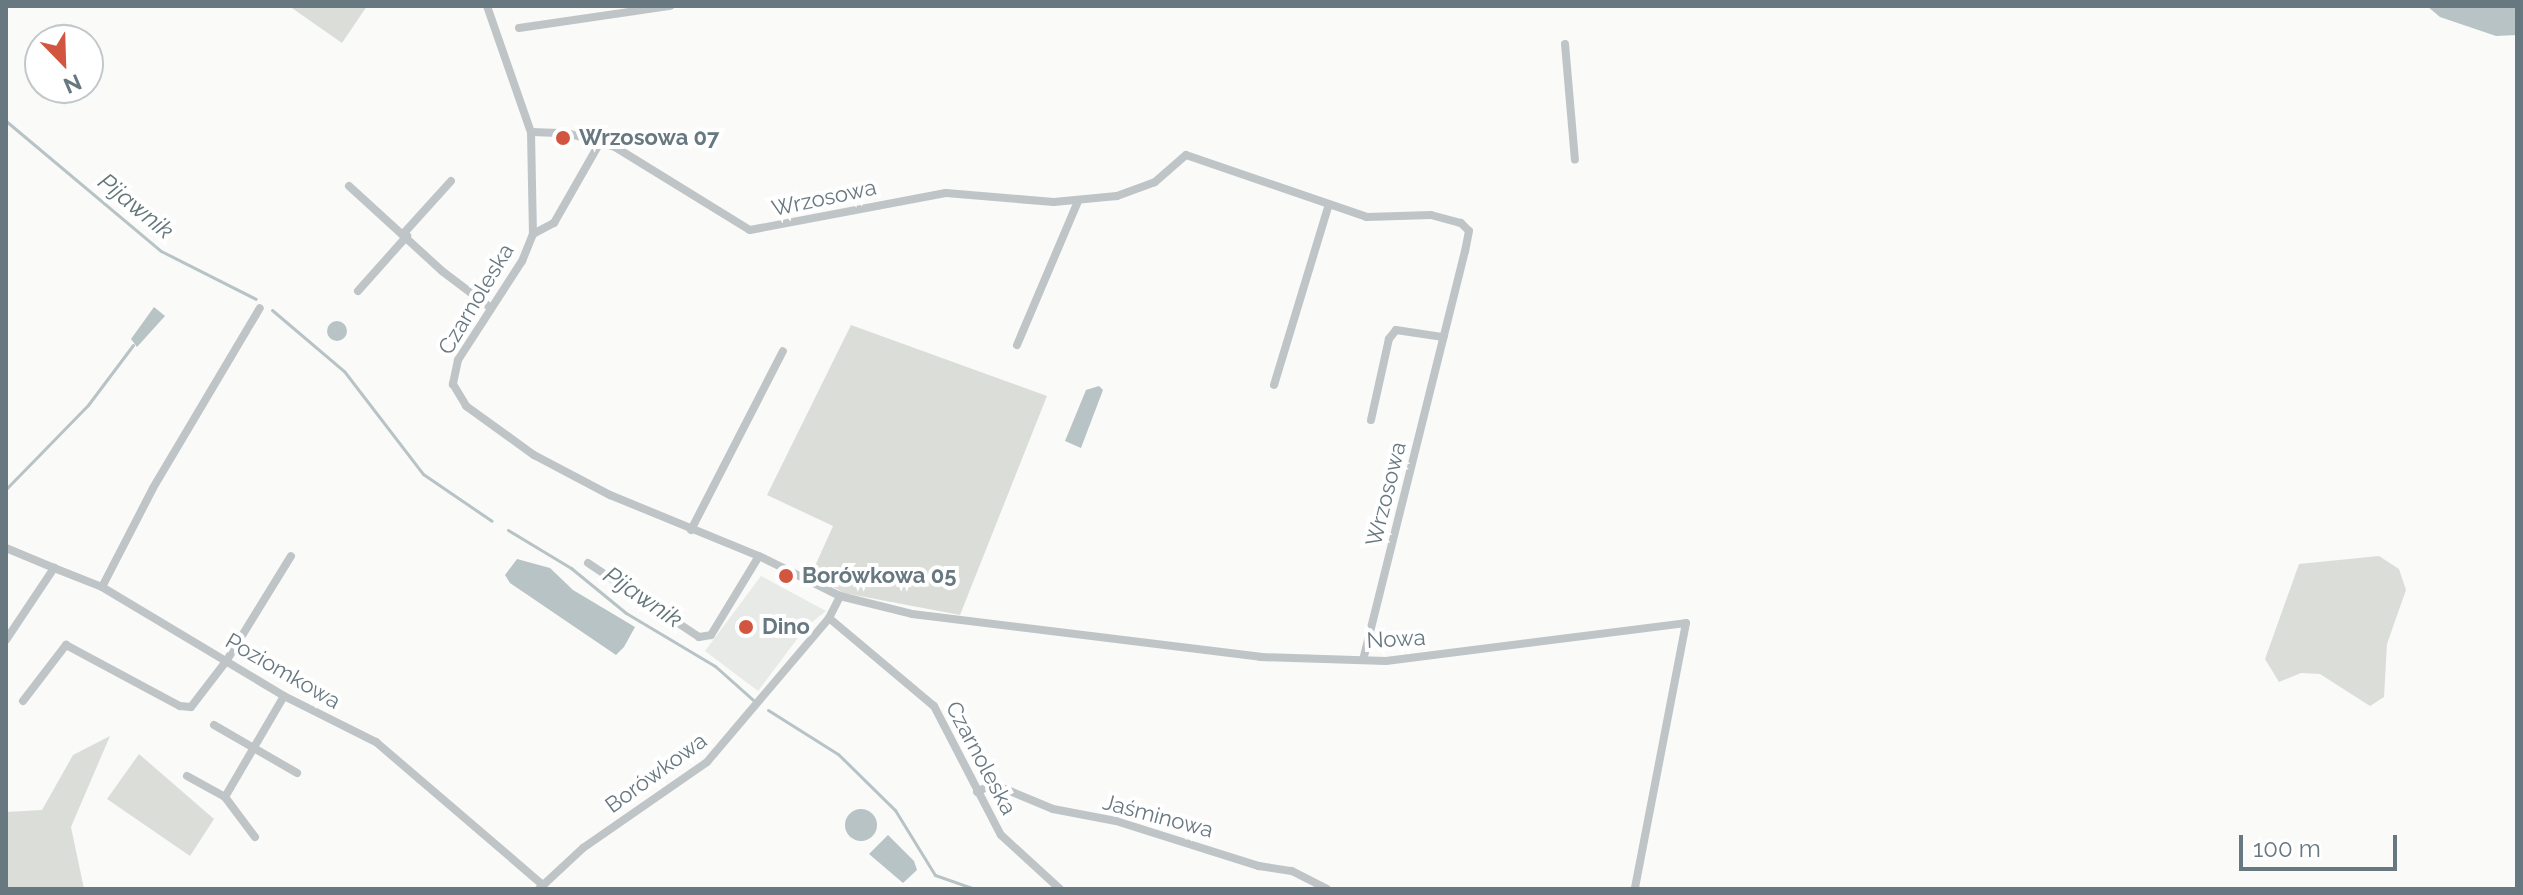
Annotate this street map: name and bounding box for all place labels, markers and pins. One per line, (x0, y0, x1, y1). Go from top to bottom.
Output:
place label: Wrzosowa 07 (579, 125, 719, 151)
marker: Wrzosowa 07 (554, 129, 572, 147)
place label: Borówkowa 05 (802, 563, 956, 589)
marker: Borówkowa 05 (777, 567, 795, 585)
place label: Dino (762, 614, 810, 640)
marker: Dino (737, 618, 755, 636)

